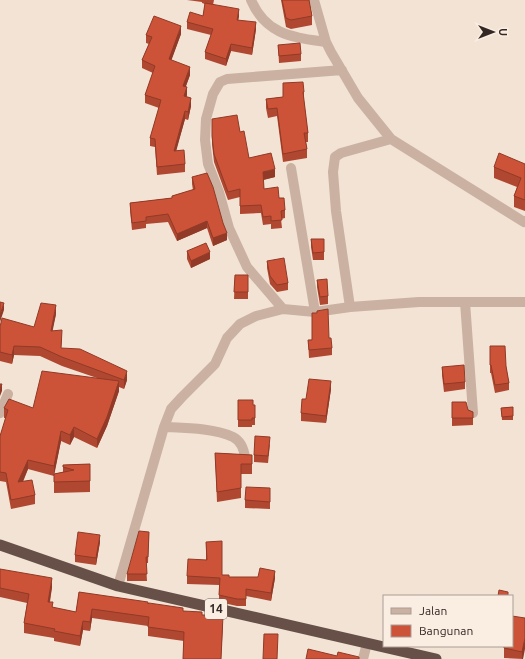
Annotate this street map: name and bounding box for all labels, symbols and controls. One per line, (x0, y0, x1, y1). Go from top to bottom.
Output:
north arrow (473, 12, 513, 52)
text: U (497, 28, 509, 36)
legend (383, 595, 513, 647)
road number: 14 (205, 599, 227, 619)
text: Jalan (419, 604, 447, 617)
text: Bangunan (419, 624, 473, 637)

